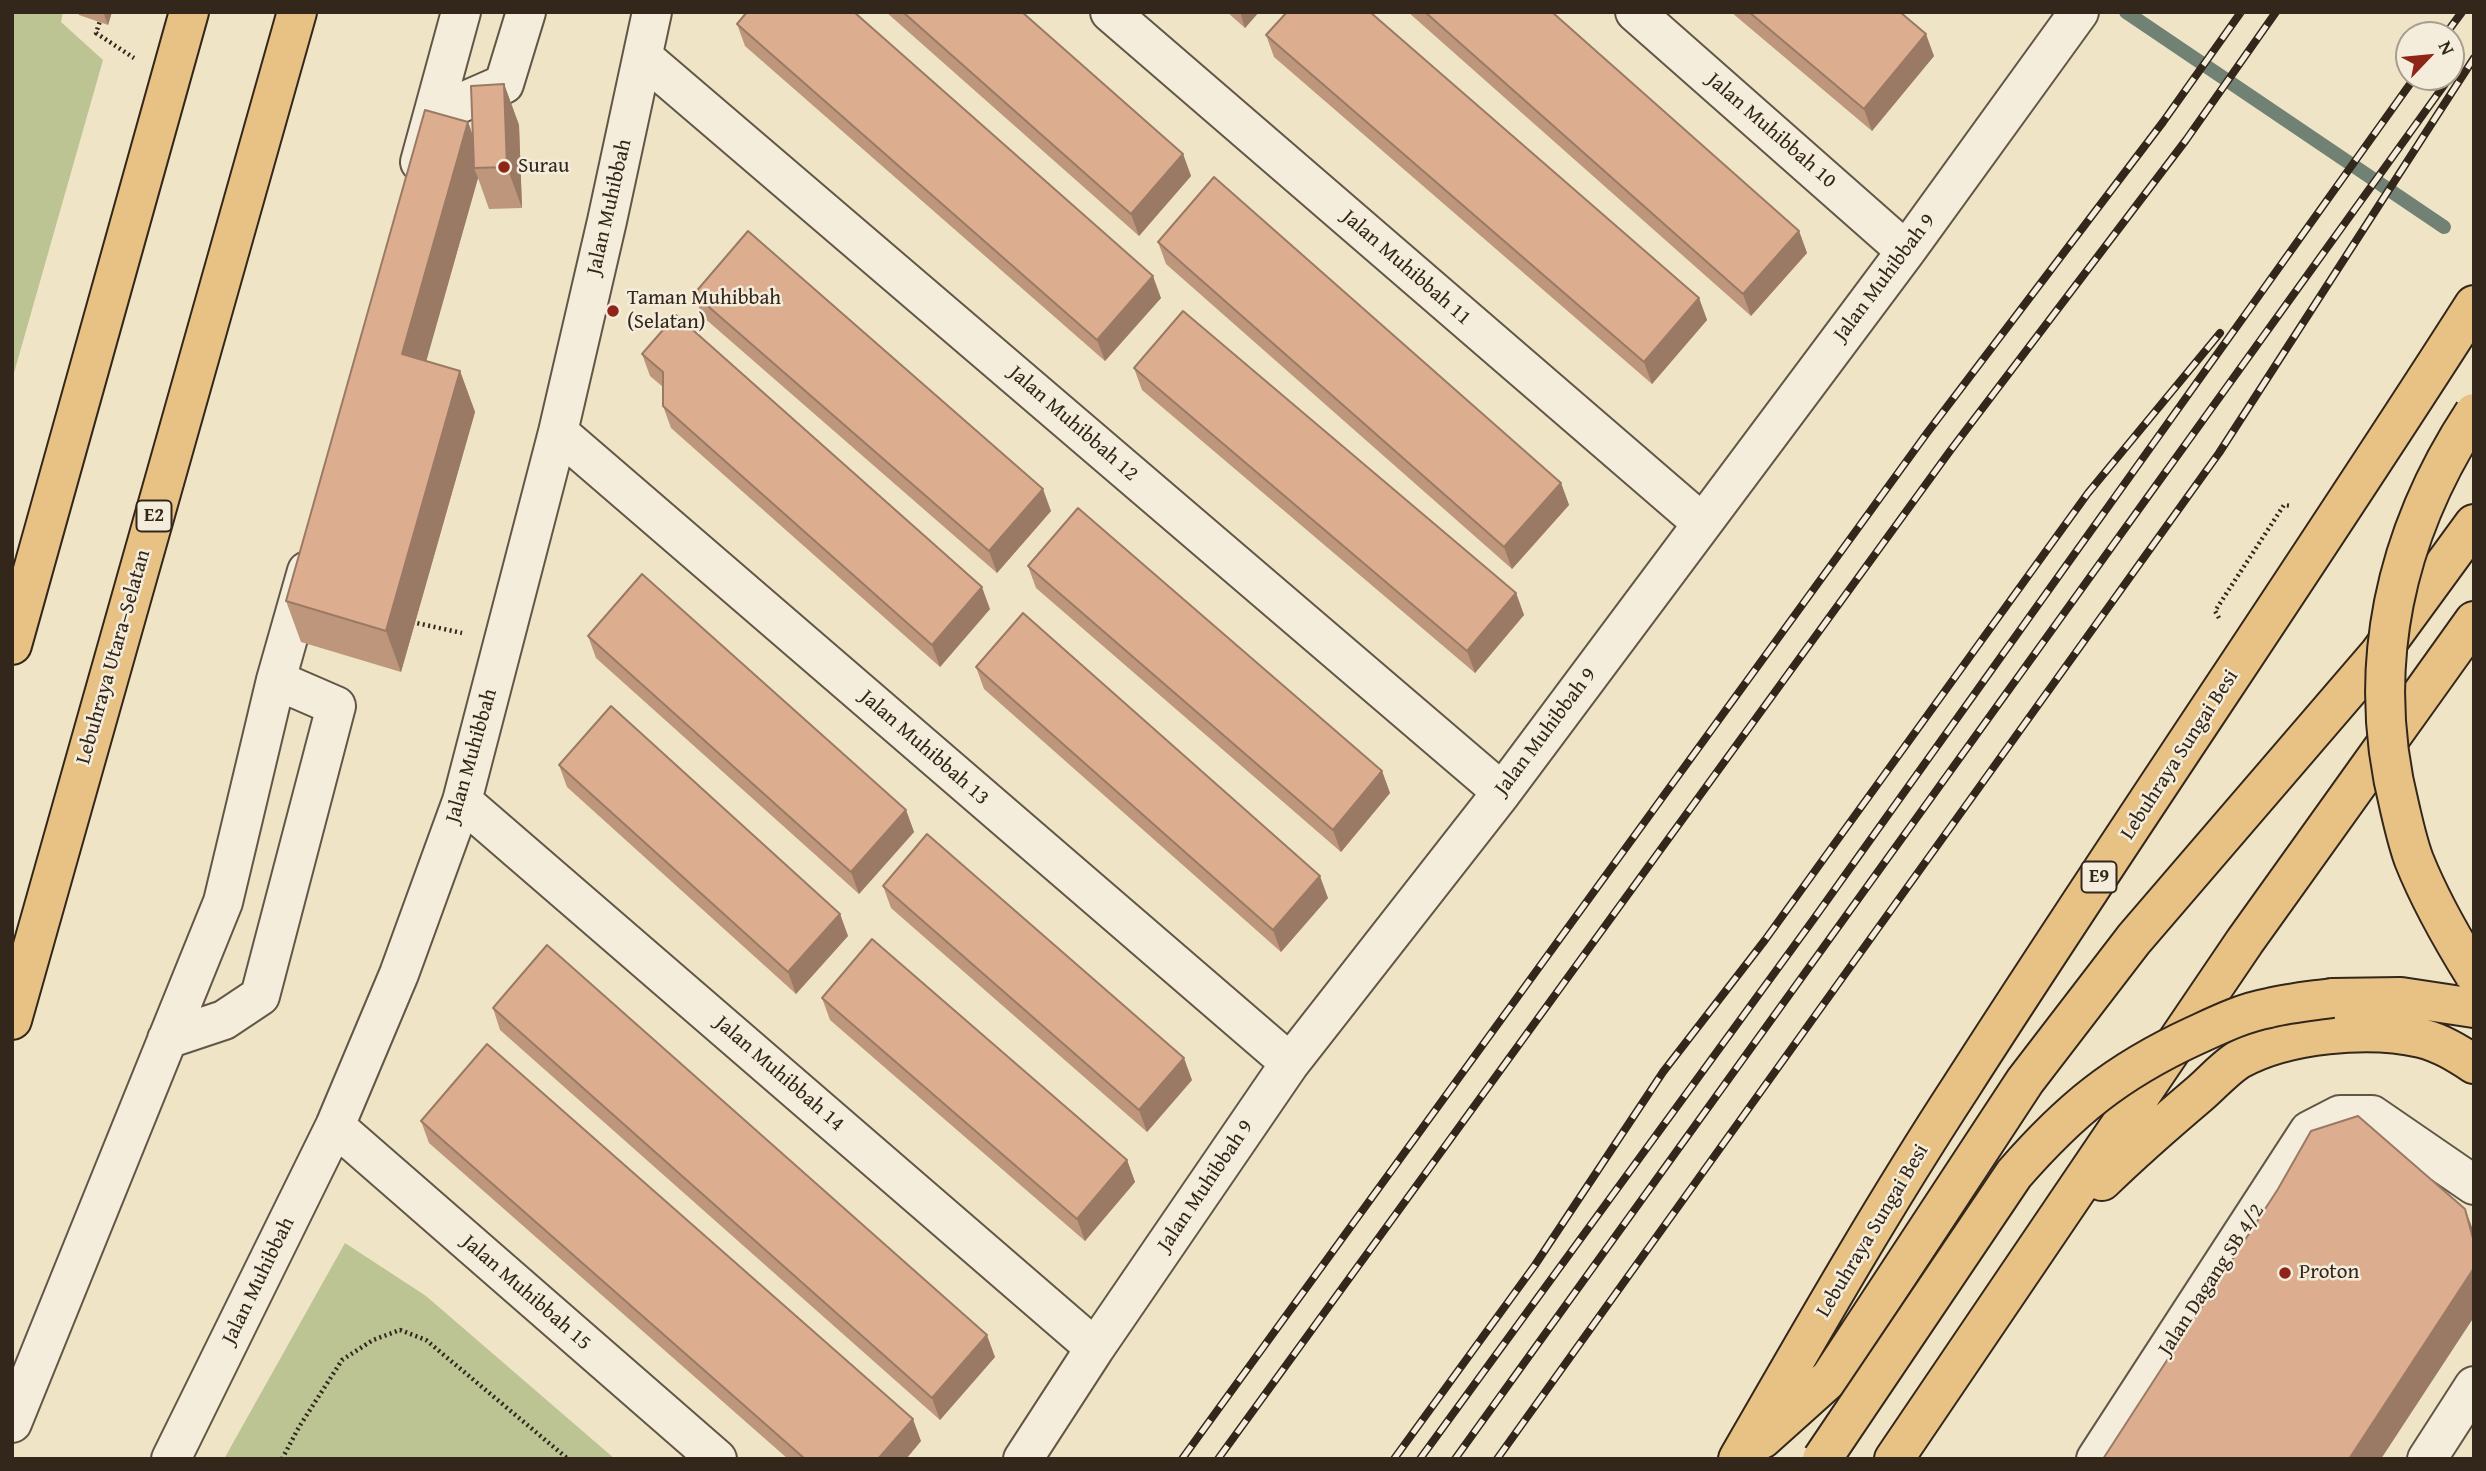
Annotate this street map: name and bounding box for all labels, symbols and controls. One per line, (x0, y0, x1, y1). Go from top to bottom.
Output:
north arrow (2395, 21, 2465, 91)
text: N (2432, 36, 2462, 60)
street label: Jalan Muhibbah 10 (1701, 68, 1841, 194)
street label: Jalan Muhibbah (582, 137, 638, 277)
place label: Surau (518, 154, 569, 180)
marker: Surau (496, 159, 512, 175)
street label: Jalan Muhibbah 11 (1336, 205, 1476, 331)
street label: Jalan Muhibbah 9 (1829, 209, 1941, 347)
place label: Taman Muhibbah (Selatan) (627, 286, 781, 336)
marker: Taman Muhibbah (Selatan) (605, 303, 621, 319)
street label: Jalan Muhibbah 12 (1003, 361, 1143, 487)
road number: E2 (136, 500, 172, 531)
street label: Lebuhraya Utara–Selatan (71, 547, 157, 767)
street label: Jalan Muhibbah 9 (1490, 663, 1602, 801)
street label: Lebuhraya Sungai Besi (2116, 665, 2244, 845)
street label: Jalan Muhibbah 13 (854, 685, 994, 811)
street label: Jalan Muhibbah (441, 686, 503, 826)
road number: E9 (2082, 862, 2116, 892)
street label: Jalan Muhibbah 14 (709, 1011, 849, 1137)
street label: Jalan Muhibbah 9 (1153, 1115, 1259, 1257)
street label: Lebuhraya Sungai Besi (1811, 1140, 1935, 1322)
street label: Jalan Dagang SB 4/2 (2154, 1199, 2270, 1361)
street label: Jalan Muhibbah (217, 1213, 301, 1349)
street label: Jalan Muhibbah 15 (456, 1230, 596, 1356)
place label: Proton (2299, 1260, 2359, 1286)
marker: Proton (2277, 1265, 2293, 1281)

